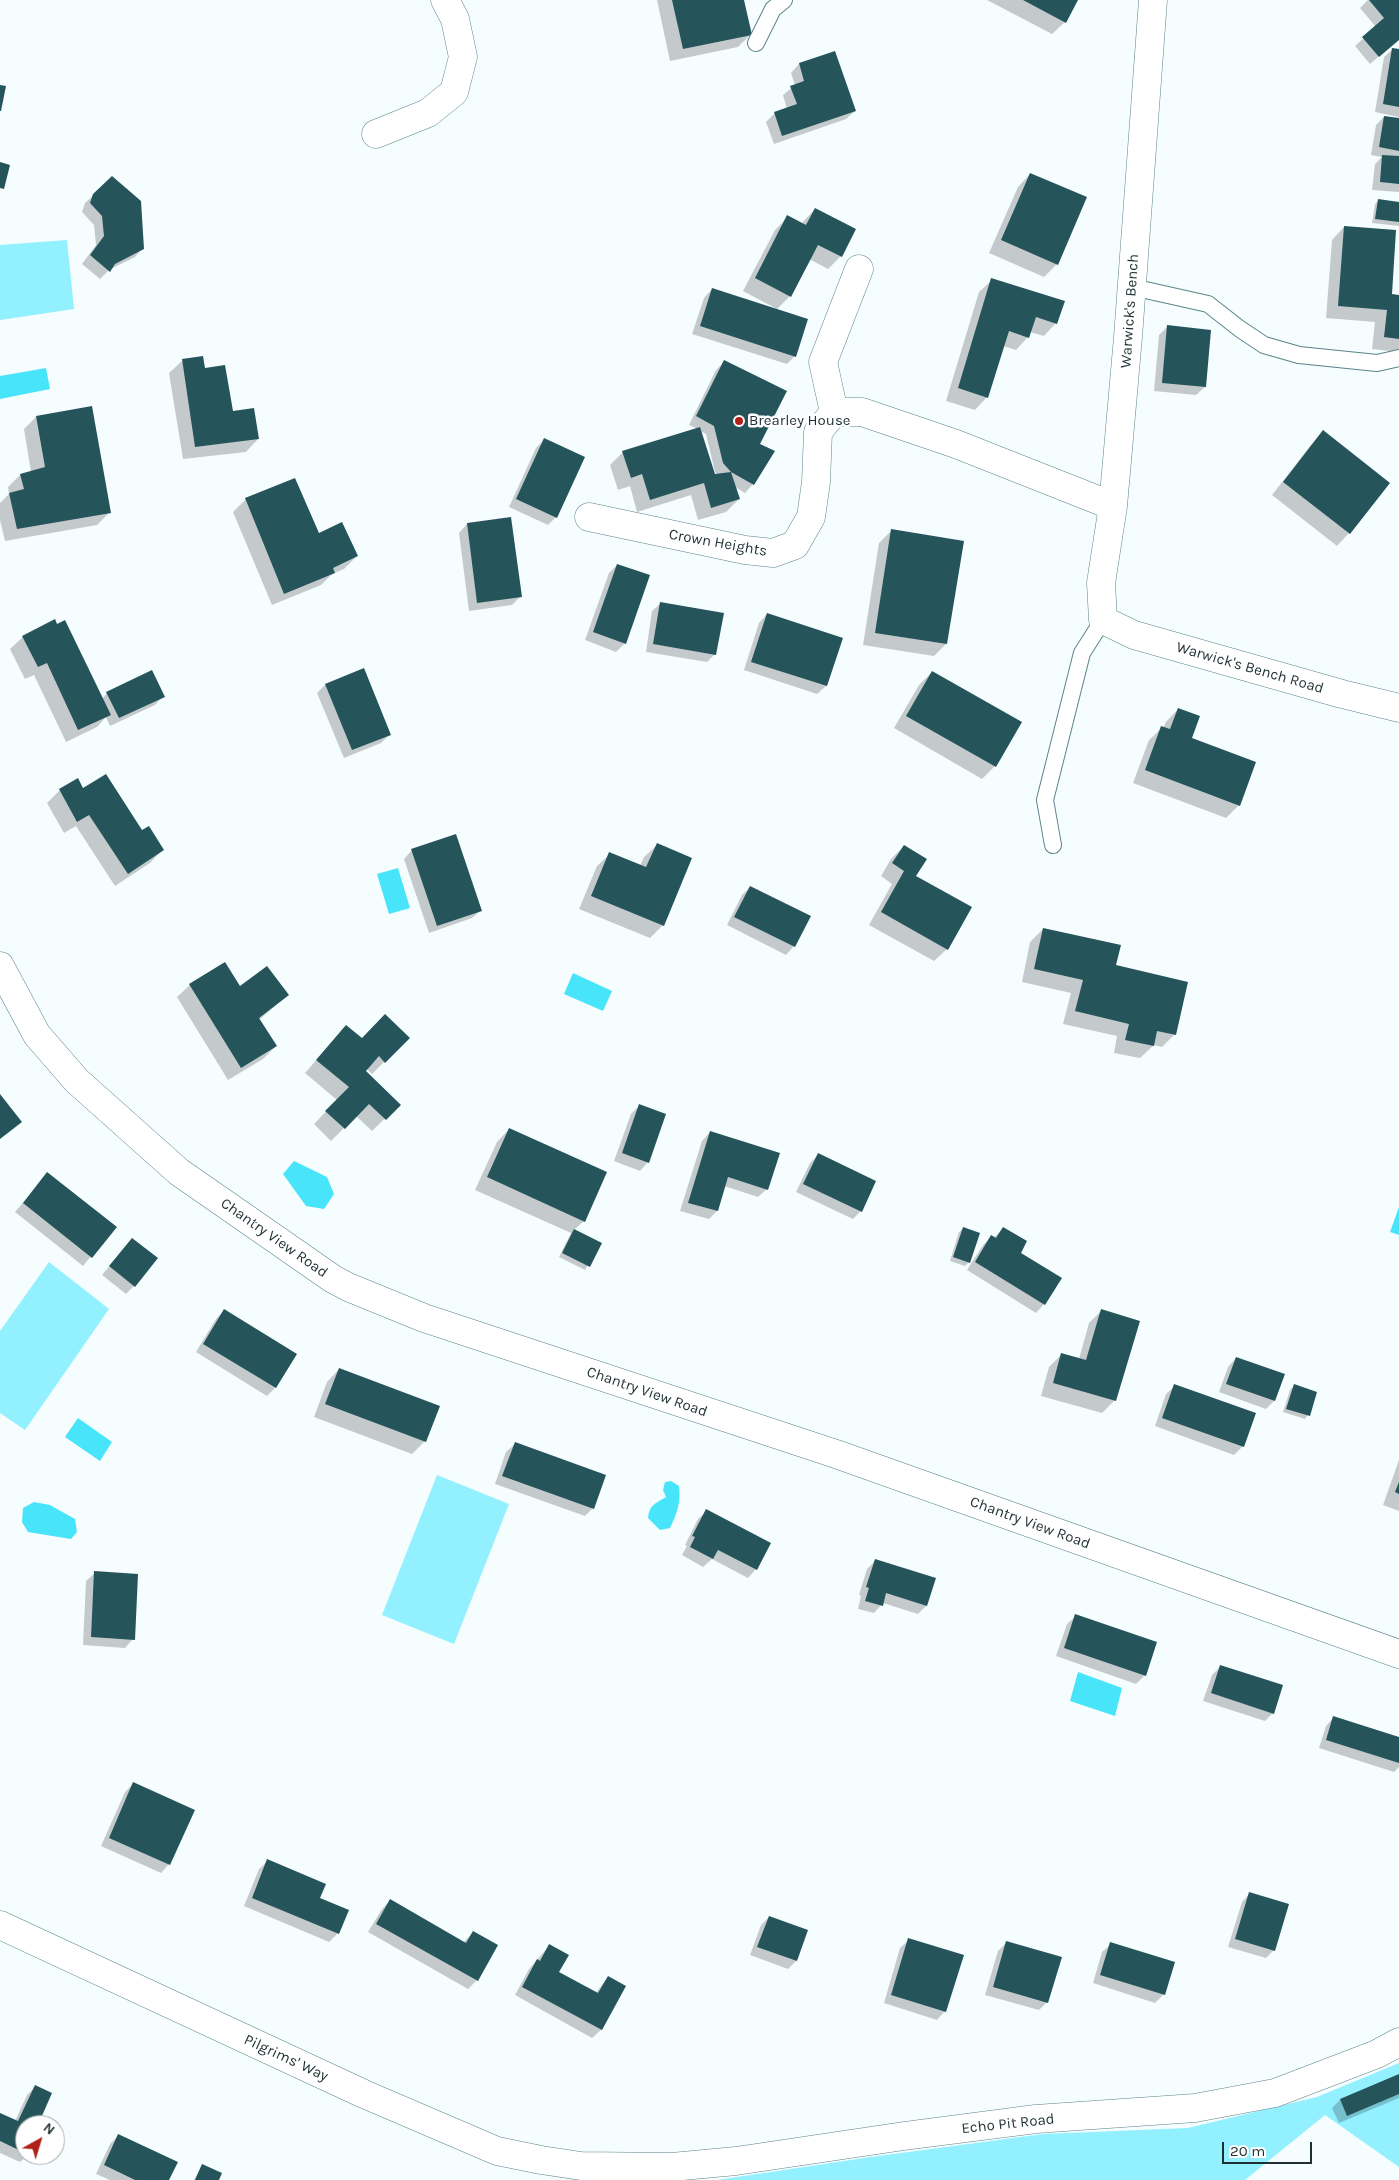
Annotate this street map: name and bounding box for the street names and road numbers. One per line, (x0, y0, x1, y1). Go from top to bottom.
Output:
street label: Warwick's Bench (1117, 253, 1143, 369)
street label: Crown Heights (667, 525, 769, 561)
street label: Warwick's Bench Road (1174, 638, 1326, 698)
street label: Chantry View Road (217, 1194, 331, 1282)
street label: Chantry View Road (584, 1363, 710, 1421)
street label: Chantry View Road (967, 1493, 1093, 1553)
street label: Pilgrims' Way (241, 2031, 331, 2085)
street label: Echo Pit Road (961, 2110, 1055, 2138)

